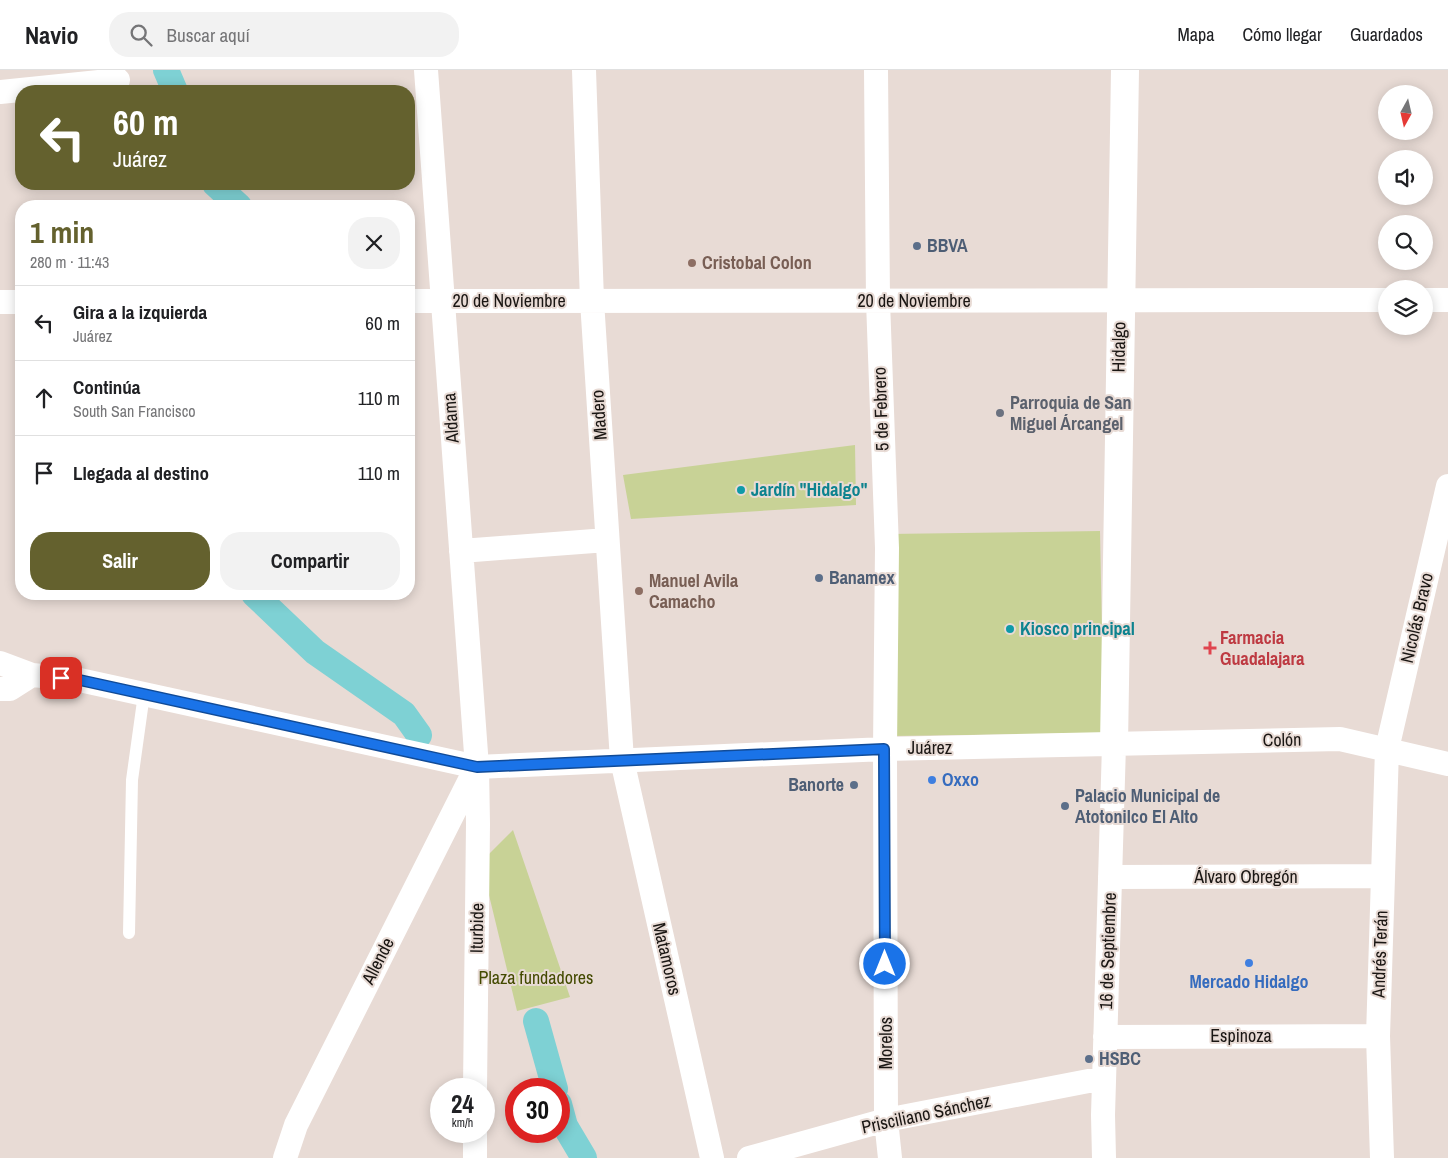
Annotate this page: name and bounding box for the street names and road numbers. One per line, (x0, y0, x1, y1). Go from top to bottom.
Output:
street label: 20 de Noviembre (452, 288, 566, 313)
street label: 20 de Noviembre (857, 288, 971, 313)
street label: Hidalgo (1106, 321, 1131, 373)
street label: 5 de Febrero (867, 367, 894, 451)
street label: Madero (584, 389, 613, 441)
street label: Aldama (436, 392, 465, 445)
street label: Nicolás Bravo (1394, 570, 1439, 665)
street label: Colón (1262, 727, 1301, 752)
street label: Juárez (908, 735, 952, 760)
street label: Álvaro Obregón (1193, 864, 1298, 889)
street label: 16 de Septiembre (1093, 892, 1122, 1010)
street label: Iturbide (464, 903, 489, 953)
street label: Andrés Terán (1365, 910, 1394, 999)
street label: Matamoros (647, 920, 688, 998)
street label: Allende (355, 933, 400, 989)
street label: Morelos (873, 1017, 898, 1069)
street label: Espinoza (1210, 1023, 1272, 1048)
street label: Prisciliano Sánchez (859, 1088, 993, 1139)

